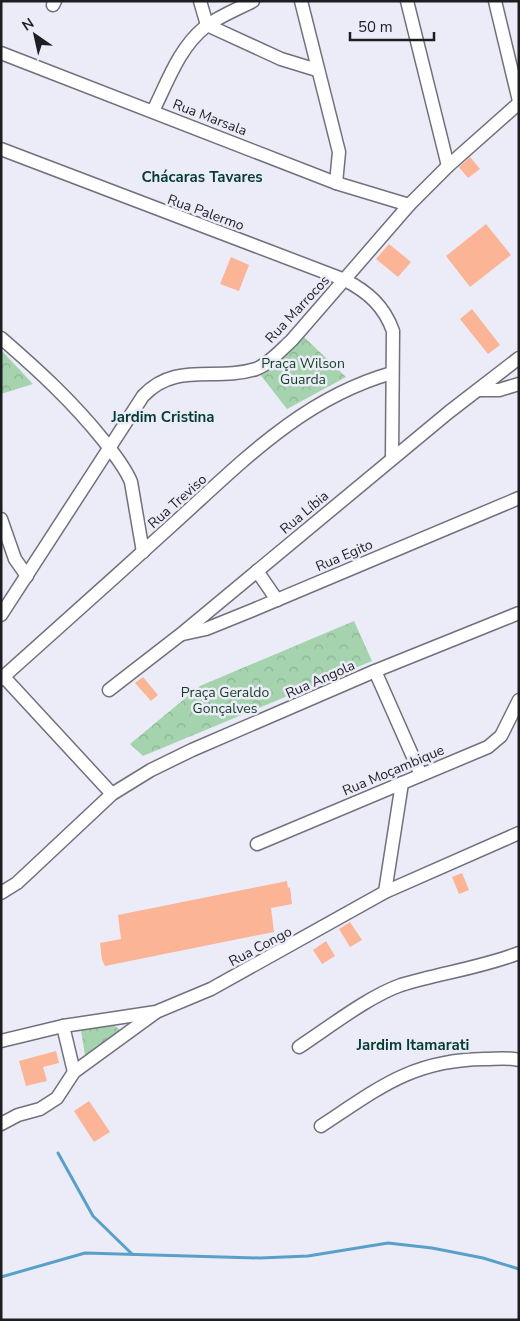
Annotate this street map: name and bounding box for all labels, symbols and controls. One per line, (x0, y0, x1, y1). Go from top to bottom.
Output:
north arrow (10, 10, 60, 60)
scale bar (350, 10, 434, 42)
text: N (18, 14, 38, 35)
text: 50 m (358, 17, 393, 37)
street label: Rua Marsala (170, 95, 250, 140)
district label: Chácaras Tavares (141, 167, 263, 187)
street label: Rua Palermo (165, 190, 247, 235)
street label: Rua Marrocos (261, 271, 334, 347)
park label: Praça Wilson Guarda (261, 354, 345, 389)
district label: Jardim Cristina (110, 407, 215, 427)
street label: Rua Treviso (144, 470, 211, 533)
street label: Rua Líbia (276, 486, 333, 538)
street label: Rua Egito (313, 535, 376, 576)
street label: Rua Angola (283, 656, 358, 703)
park label: Praça Geraldo Gonçalves (181, 683, 269, 718)
street label: Rua Moçambique (339, 740, 447, 800)
street label: Rua Congo (225, 922, 295, 971)
district label: Jardim Itamarati (356, 1035, 469, 1055)

